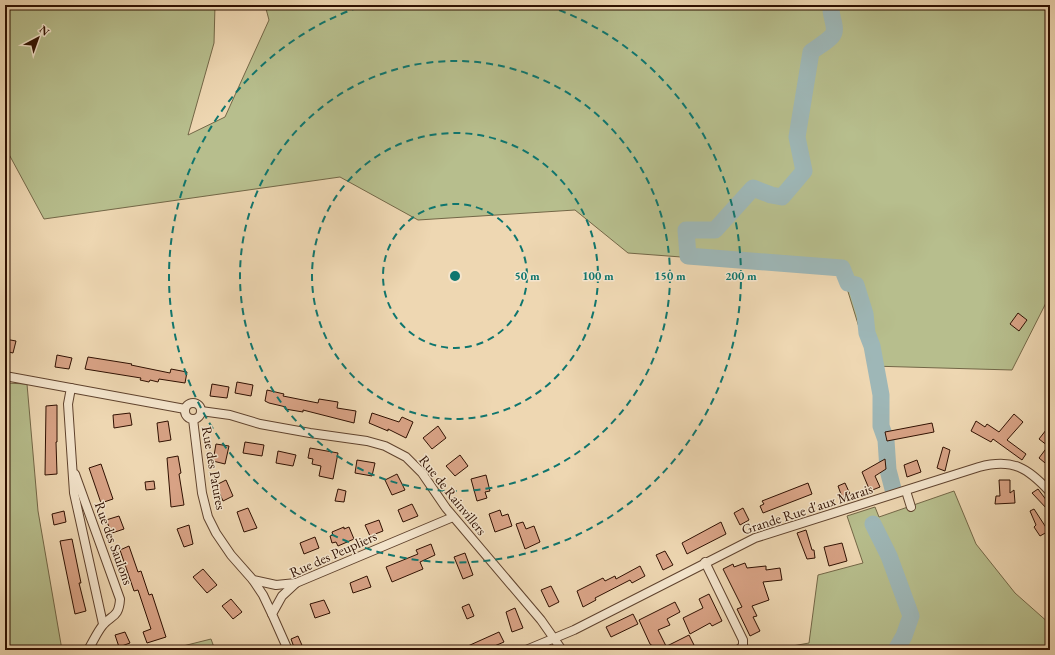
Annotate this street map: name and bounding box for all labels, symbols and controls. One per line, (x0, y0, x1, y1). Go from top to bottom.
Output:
north arrow (18, 18, 58, 58)
text: N (37, 22, 53, 39)
text: 50 m (514, 268, 540, 284)
text: 100 m (582, 268, 614, 284)
text: 150 m (654, 268, 686, 284)
text: 200 m (725, 268, 757, 284)
centre of rings (448, 269, 462, 283)
street label: Rue des Patures (198, 425, 230, 512)
street label: Rue de Rainvillers (415, 451, 491, 539)
street label: Grande Rue d'aux Marais (739, 479, 875, 539)
street label: Rue des Saulons (91, 499, 138, 587)
street label: Rue des Peupliers (286, 526, 380, 581)

